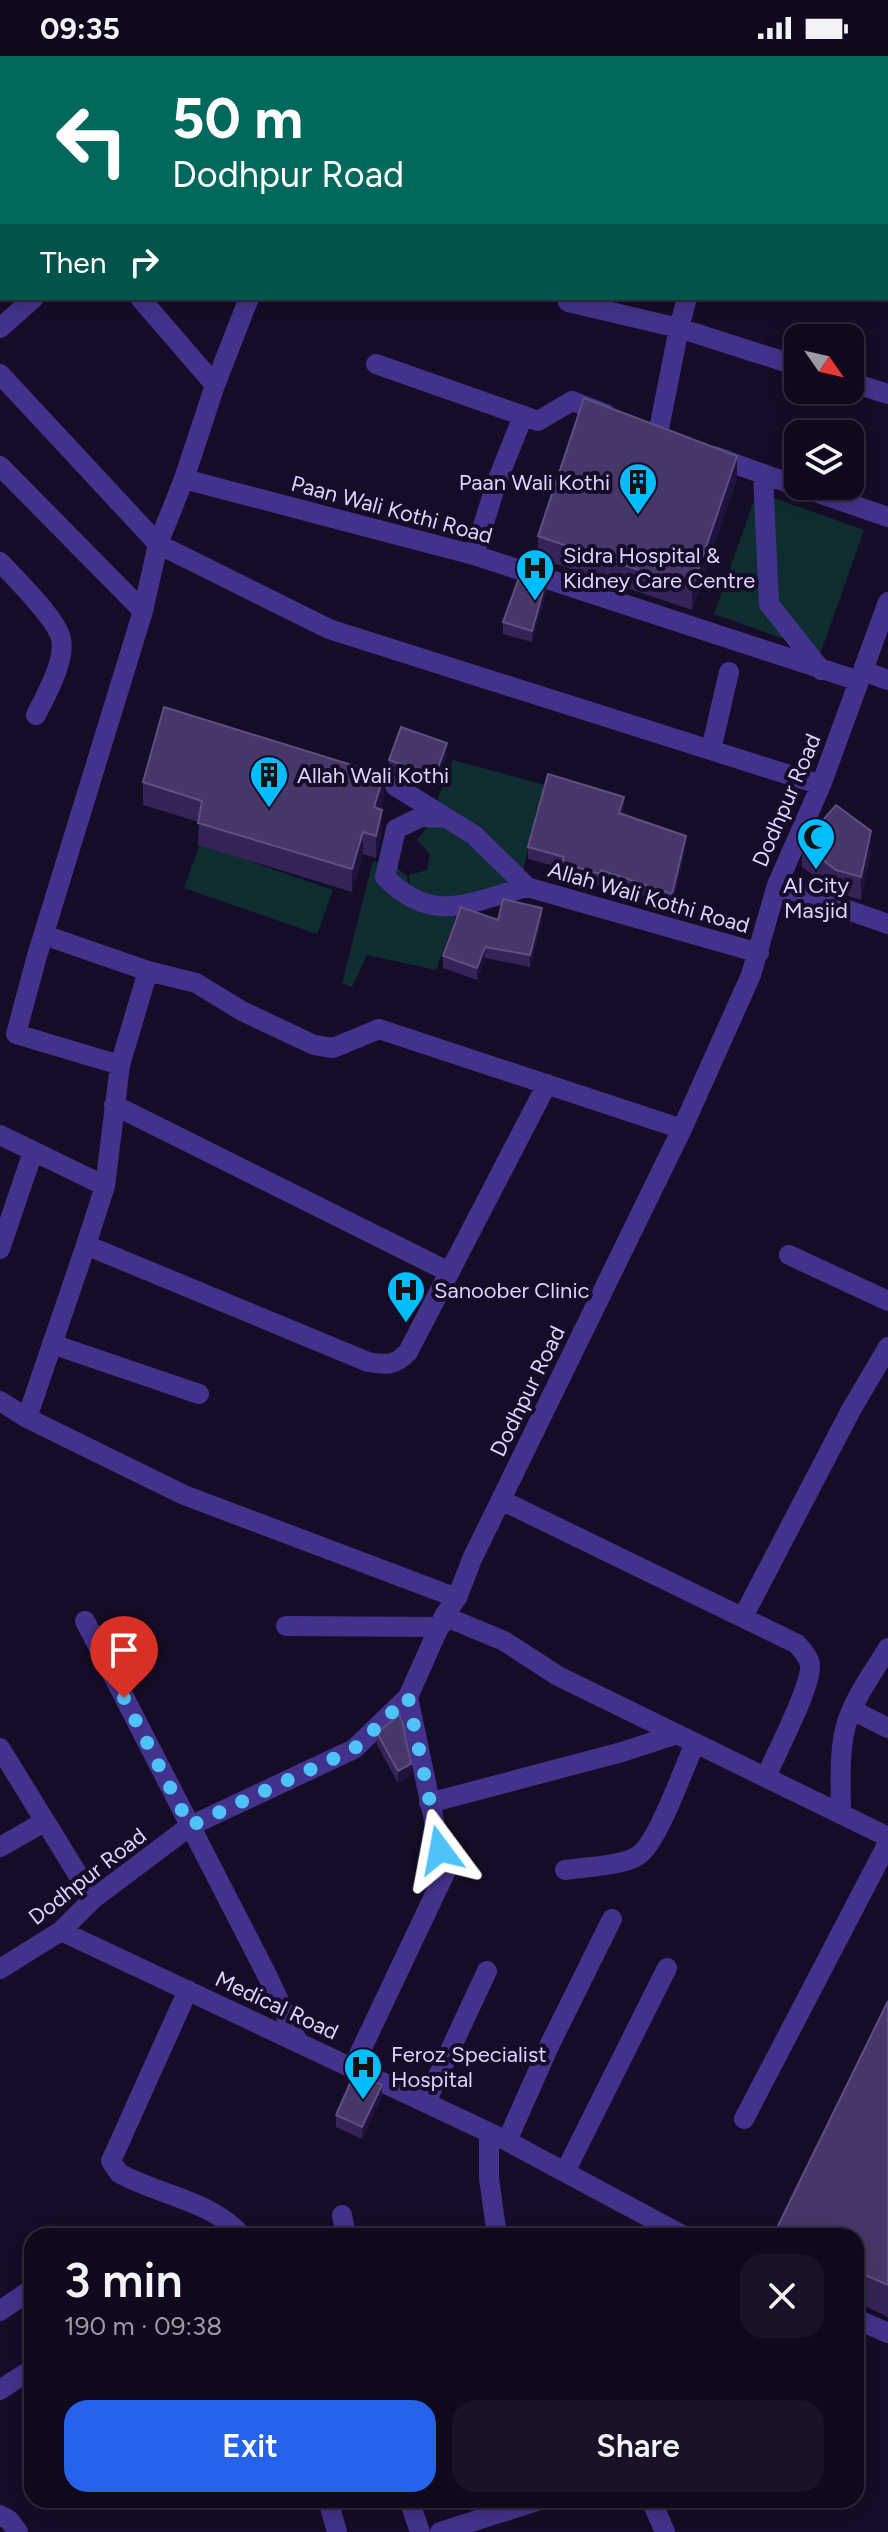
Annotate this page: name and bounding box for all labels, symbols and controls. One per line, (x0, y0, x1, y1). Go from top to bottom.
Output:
text: 09:35 (40, 10, 120, 47)
text: 50 m (172, 85, 303, 152)
icon: left (40, 88, 144, 192)
text: Dodhpur Road (172, 153, 404, 196)
icon: right (122, 240, 166, 284)
text: Then (40, 244, 106, 281)
north arrow (784, 324, 864, 404)
map controls (784, 324, 864, 500)
button: layers (784, 420, 864, 500)
building icon: Paan Wali Kothi (617, 461, 659, 516)
place label: Paan Wali Kothi (459, 469, 610, 496)
street label: Paan Wali Kothi Road (288, 470, 495, 549)
place label: Sidra Hospital & Kidney Care Centre (563, 542, 755, 594)
hospital icon: Sidra Hospital & Kidney Care Centre (514, 547, 556, 602)
street label: Dodhpur Road (746, 730, 827, 871)
building icon: Allah Wali Kothi (248, 754, 290, 809)
place label: Allah Wali Kothi (297, 762, 449, 789)
mosque icon: Al City Masjid (795, 816, 837, 871)
street label: Allah Wali Kothi Road (545, 856, 753, 939)
place label: Al City Masjid (783, 872, 849, 924)
hospital icon: Sanoober Clinic (385, 1269, 427, 1324)
place label: Sanoober Clinic (434, 1277, 589, 1304)
street label: Dodhpur Road (484, 1322, 571, 1461)
pin (90, 1616, 158, 1698)
icon: arrive (102, 1628, 146, 1672)
position arrow (398, 1808, 482, 1892)
street label: Dodhpur Road (23, 1822, 152, 1931)
street label: Medical Road (211, 1965, 343, 2046)
place label: Feroz Specialist Hospital (391, 2041, 547, 2093)
hospital icon: Feroz Specialist Hospital (342, 2046, 384, 2101)
text: 3 min (64, 2251, 183, 2309)
button: close (740, 2254, 824, 2338)
text: 190 m · 09:38 (64, 2310, 222, 2342)
button: Exit (64, 2400, 436, 2492)
button: Share (452, 2400, 824, 2492)

